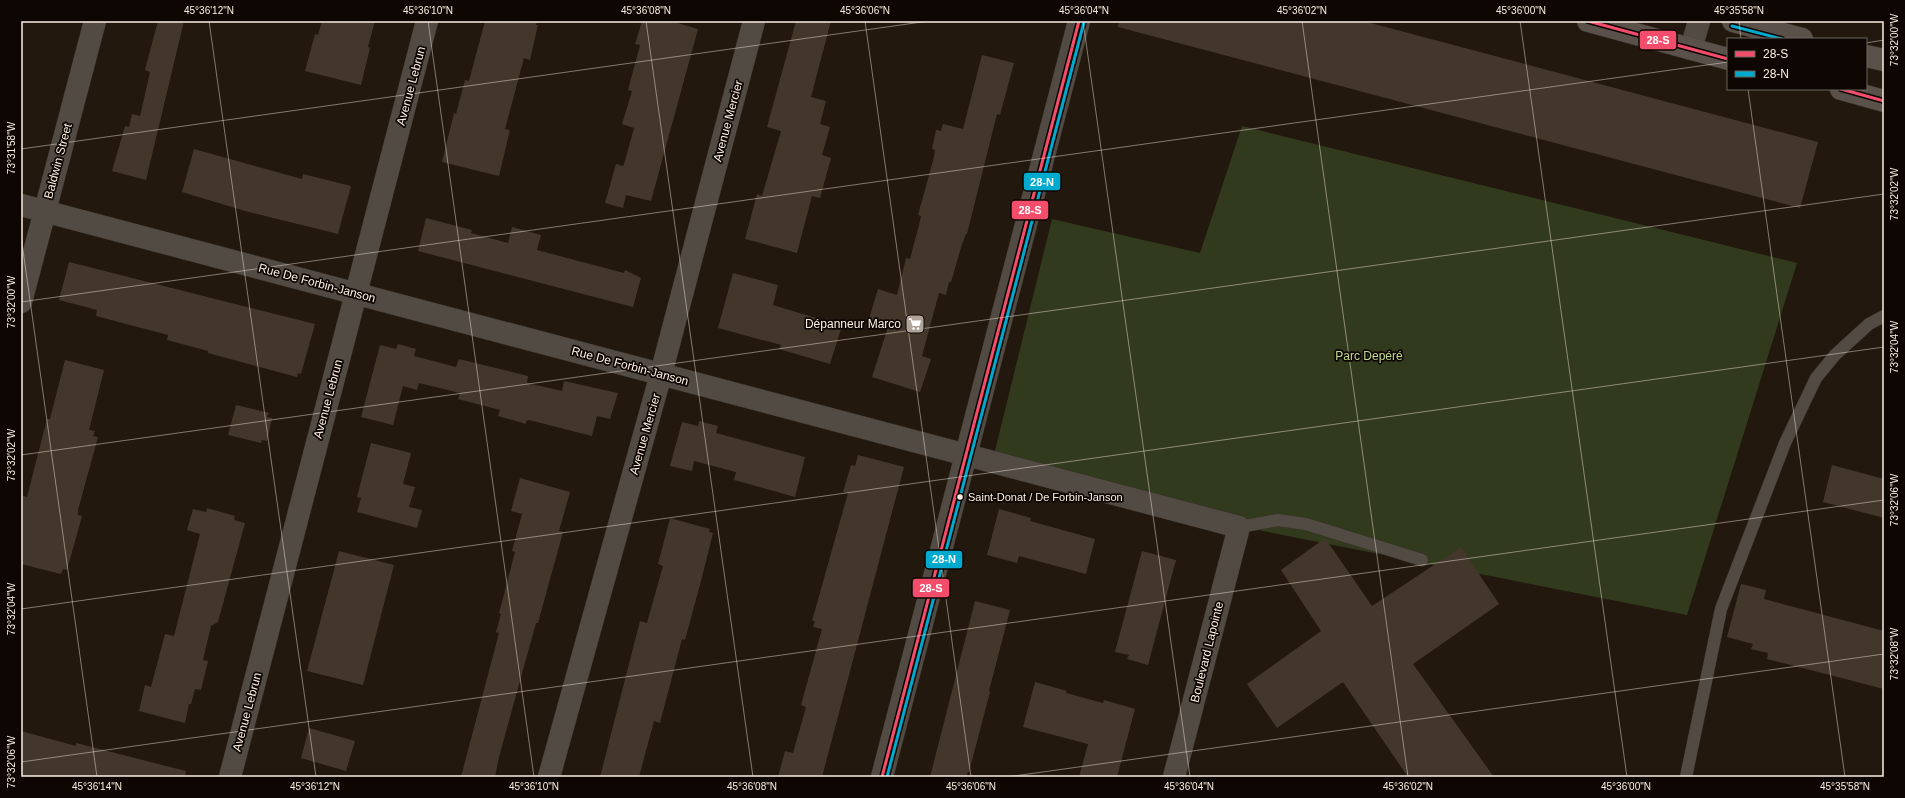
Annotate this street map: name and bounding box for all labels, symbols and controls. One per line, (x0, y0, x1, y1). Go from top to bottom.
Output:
text: 45°36'12"N (184, 5, 234, 16)
text: 45°36'10"N (403, 5, 453, 16)
text: 45°36'08"N (621, 5, 671, 16)
text: 45°36'06"N (840, 5, 890, 16)
text: 45°36'04"N (1059, 5, 1109, 16)
text: 45°36'02"N (1277, 5, 1327, 16)
text: 45°36'00"N (1496, 5, 1546, 16)
text: 45°35'58"N (1714, 5, 1764, 16)
text: 73°32'00"W (1889, 13, 1900, 66)
line badge: 28-S (1639, 30, 1677, 50)
text: 28-S (1646, 34, 1670, 46)
legend (1727, 38, 1867, 90)
street label: Avenue Lebrun (394, 45, 428, 127)
text: 28-S (1763, 47, 1788, 61)
text: 28-N (1763, 67, 1789, 81)
street label: Avenue Mercier (710, 79, 746, 163)
text: 73°31'58"W (6, 121, 17, 174)
street label: Baldwin Street (41, 121, 75, 200)
text: 73°32'02"W (1889, 167, 1900, 220)
line badge: 28-N (1023, 172, 1061, 191)
text: 28-N (1030, 176, 1054, 188)
line badge: 28-S (1011, 200, 1049, 220)
text: 28-S (1018, 204, 1042, 216)
street label: Rue De Forbin-Janson (257, 261, 377, 305)
text: 73°32'00"W (6, 275, 17, 328)
supermarket icon: Dépanneur Marco (904, 313, 926, 335)
place label: Dépanneur Marco (805, 317, 901, 331)
text: 73°32'04"W (1889, 320, 1900, 373)
street label: Rue De Forbin-Janson (570, 344, 690, 388)
park label: Parc Depéré (1335, 349, 1403, 363)
street label: Avenue Lebrun (311, 358, 345, 440)
street label: Avenue Mercier (627, 392, 663, 476)
text: 73°32'02"W (6, 428, 17, 481)
text: 73°32'06"W (1889, 473, 1900, 526)
place label: Saint-Donat / De Forbin-Janson (968, 491, 1123, 503)
marker: Saint-Donat / De Forbin-Janson (955, 492, 965, 502)
line badge: 28-N (925, 550, 963, 569)
text: 28-N (932, 553, 956, 565)
line badge: 28-S (912, 578, 950, 598)
text: 73°32'04"W (6, 582, 17, 635)
text: 28-S (919, 582, 943, 594)
street label: Boulevard Lapointe (1188, 600, 1226, 704)
text: 73°32'08"W (1889, 627, 1900, 680)
street label: Avenue Lebrun (230, 671, 264, 753)
text: 73°32'06"W (6, 735, 17, 788)
text: 45°36'14"N (72, 781, 122, 792)
text: 45°36'12"N (290, 781, 340, 792)
text: 45°36'10"N (509, 781, 559, 792)
text: 45°36'08"N (727, 781, 777, 792)
text: 45°36'06"N (946, 781, 996, 792)
text: 45°36'04"N (1164, 781, 1214, 792)
text: 45°36'02"N (1383, 781, 1433, 792)
text: 45°36'00"N (1601, 781, 1651, 792)
text: 45°35'58"N (1820, 781, 1870, 792)

